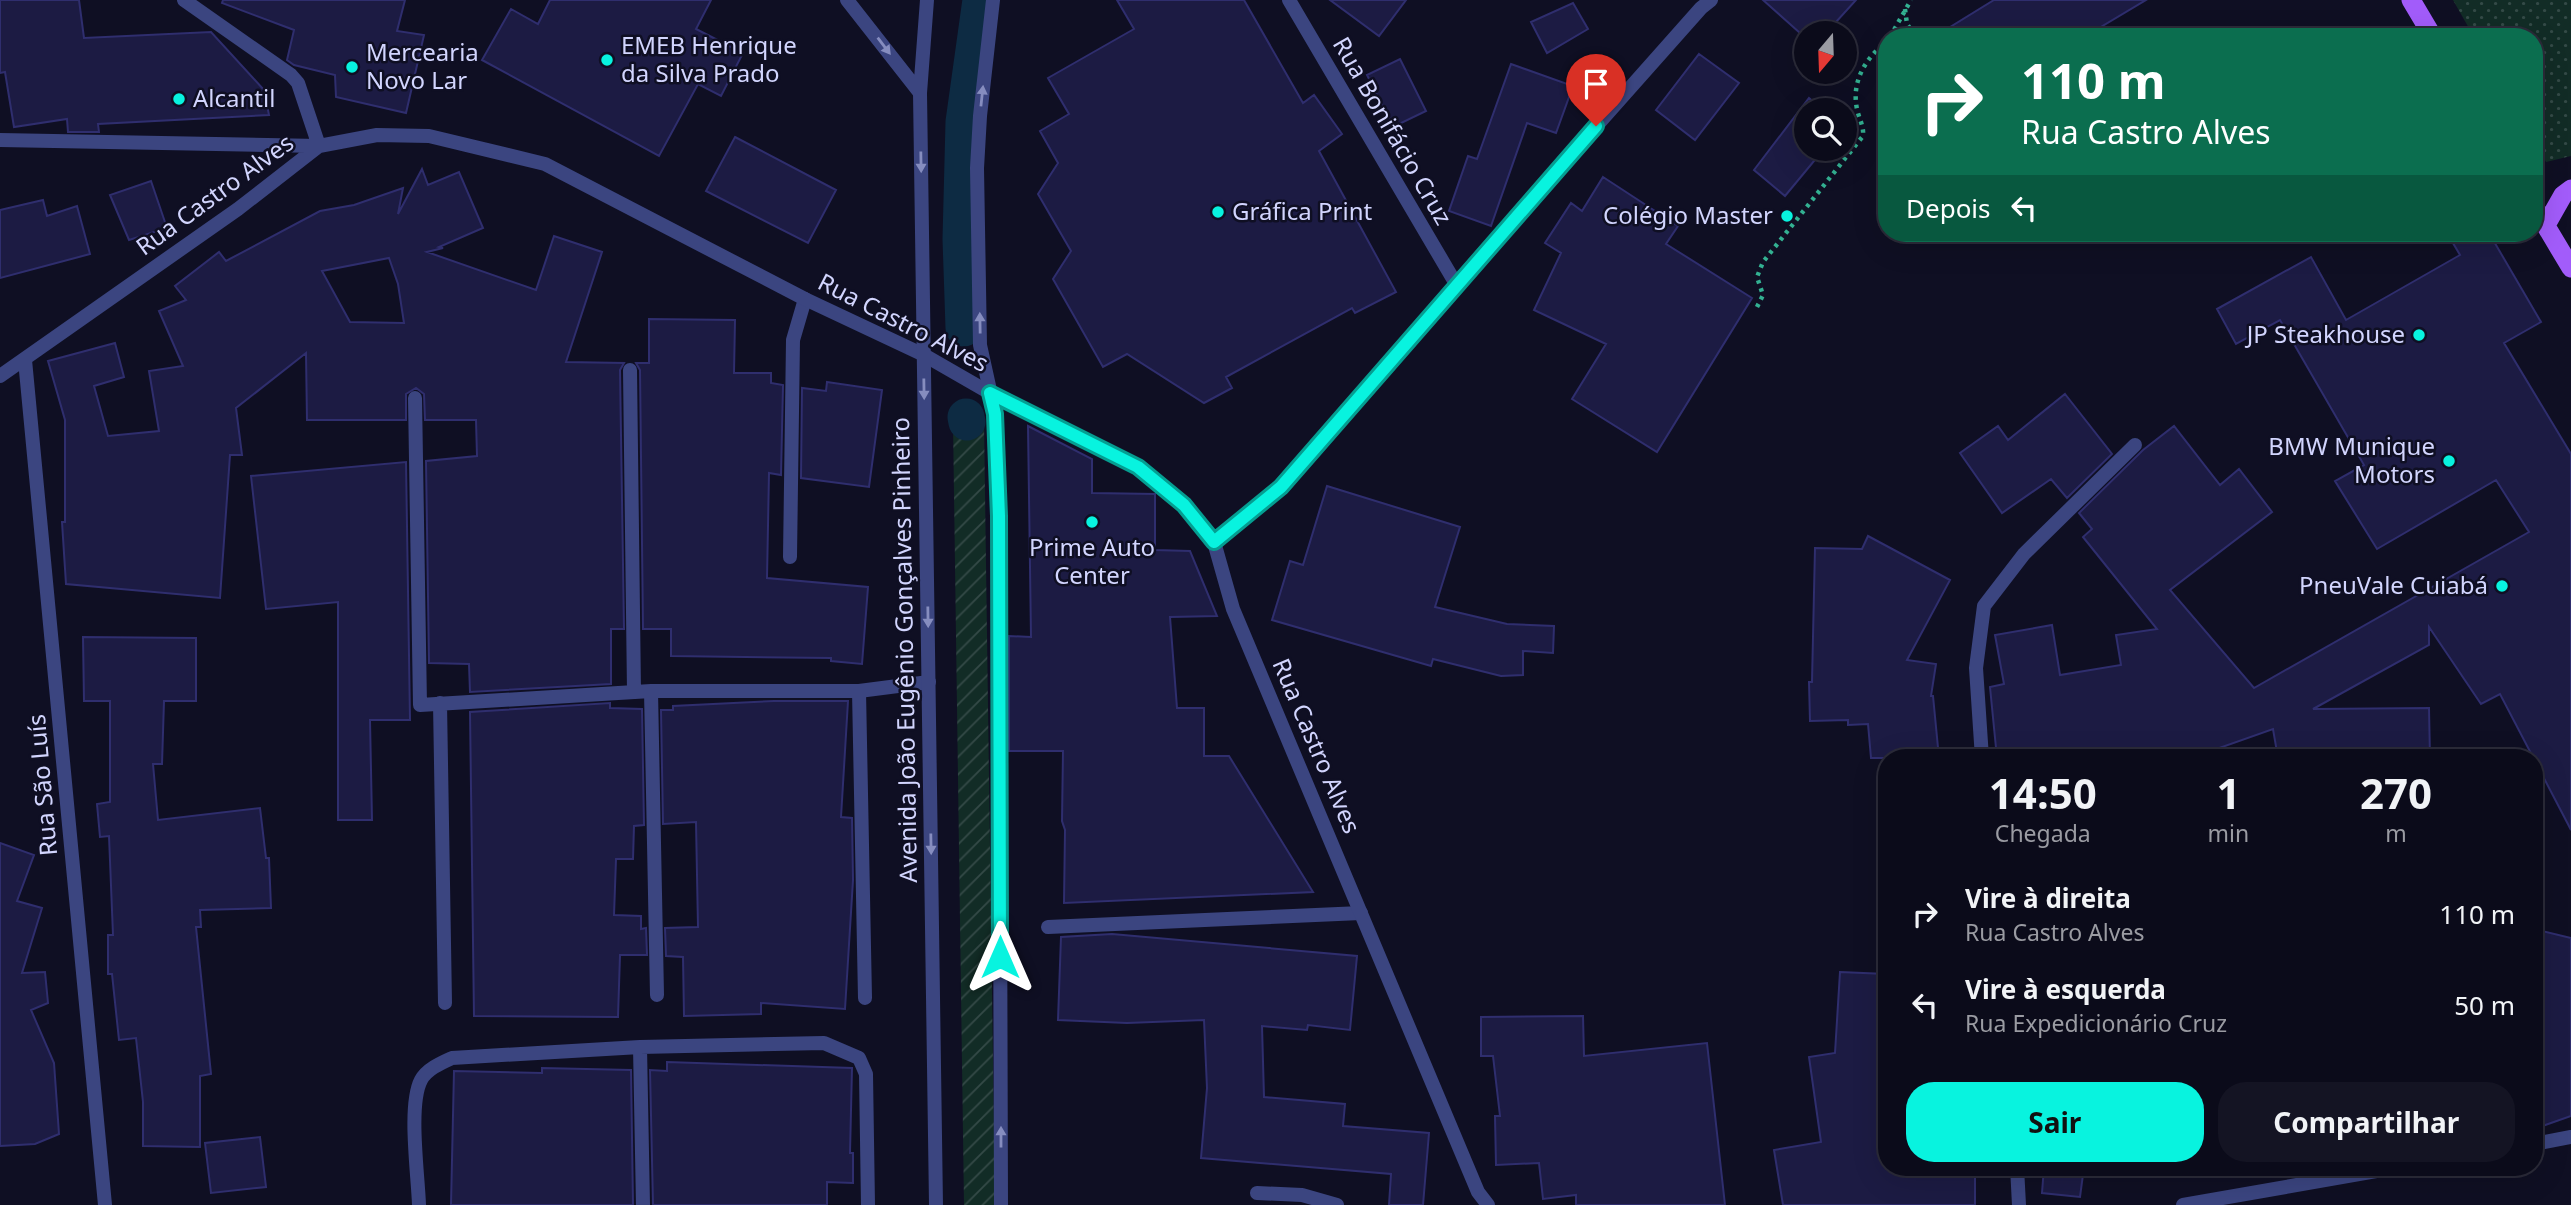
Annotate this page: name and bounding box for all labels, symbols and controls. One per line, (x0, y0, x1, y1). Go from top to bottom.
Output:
north arrow (1794, 21, 1857, 84)
map controls (1794, 21, 1857, 161)
place label: EMEB Henrique da Silva Prado (621, 28, 797, 89)
street label: Rua Bonifácio Cruz (1326, 30, 1461, 230)
place label: Mercearia Novo Lar (366, 35, 479, 96)
one-way arrow (877, 37, 891, 55)
text: 110 m (2021, 47, 2166, 113)
marker: EMEB Henrique da Silva Prado (599, 52, 615, 68)
pin (1566, 54, 1626, 126)
icon: right (1906, 56, 1997, 147)
marker: Mercearia Novo Lar (344, 59, 360, 75)
icon: arrive (1577, 65, 1615, 103)
place label: Alcantil (193, 81, 275, 114)
one-way arrow (977, 84, 988, 106)
marker: Alcantil (171, 91, 187, 107)
button: search (1794, 98, 1857, 161)
text: Rua Castro Alves (2021, 110, 2271, 153)
street label: Rua Castro Alves (129, 125, 300, 262)
one-way arrow (915, 151, 926, 173)
icon: left (2005, 189, 2043, 227)
text: Depois (1906, 190, 1991, 226)
place label: Gráfica Print (1232, 194, 1372, 227)
place label: Colégio Master (1603, 198, 1773, 231)
marker: Gráfica Print (1210, 204, 1226, 220)
marker: Colégio Master (1779, 208, 1795, 224)
street label: Rua Castro Alves (813, 264, 995, 379)
one-way arrow (974, 312, 986, 334)
place label: JP Steakhouse (2245, 317, 2405, 350)
marker: JP Steakhouse (2411, 327, 2427, 343)
one-way arrow (918, 378, 930, 400)
street label: Avenida João Eugênio Gonçalves Pinheiro (883, 417, 924, 883)
place label: BMW Munique Motors (2268, 429, 2435, 490)
marker: BMW Munique Motors (2441, 453, 2457, 469)
marker: Prime Auto Center (1084, 514, 1100, 530)
place label: Prime Auto Center (1029, 530, 1155, 591)
place label: PneuVale Cuiabá (2299, 568, 2488, 601)
marker: PneuVale Cuiabá (2494, 578, 2510, 594)
one-way arrow (922, 606, 934, 628)
street label: Rua Castro Alves (1266, 653, 1369, 838)
street label: Rua São Luís (19, 713, 64, 857)
text: 14:50 (1989, 764, 2097, 821)
text: 1 (2216, 764, 2240, 821)
text: 270 (2360, 764, 2432, 821)
text: Chegada (1995, 817, 2091, 849)
text: min (2208, 817, 2249, 849)
text: m (2385, 817, 2407, 849)
one-way arrow (925, 833, 937, 855)
text: Vire à direita (1965, 880, 2131, 916)
icon: right (1906, 895, 1944, 933)
text: 110 m (2439, 896, 2515, 932)
text: Rua Castro Alves (1965, 916, 2144, 948)
position arrow (963, 920, 1037, 994)
text: Vire à esquerda (1965, 971, 2166, 1007)
icon: left (1906, 986, 1944, 1024)
text: 50 m (2454, 987, 2515, 1023)
text: Rua Expedicionário Cruz (1965, 1007, 2227, 1039)
button: Sair (1906, 1082, 2204, 1162)
button: Compartilhar (2218, 1082, 2515, 1162)
one-way arrow (995, 1126, 1007, 1148)

